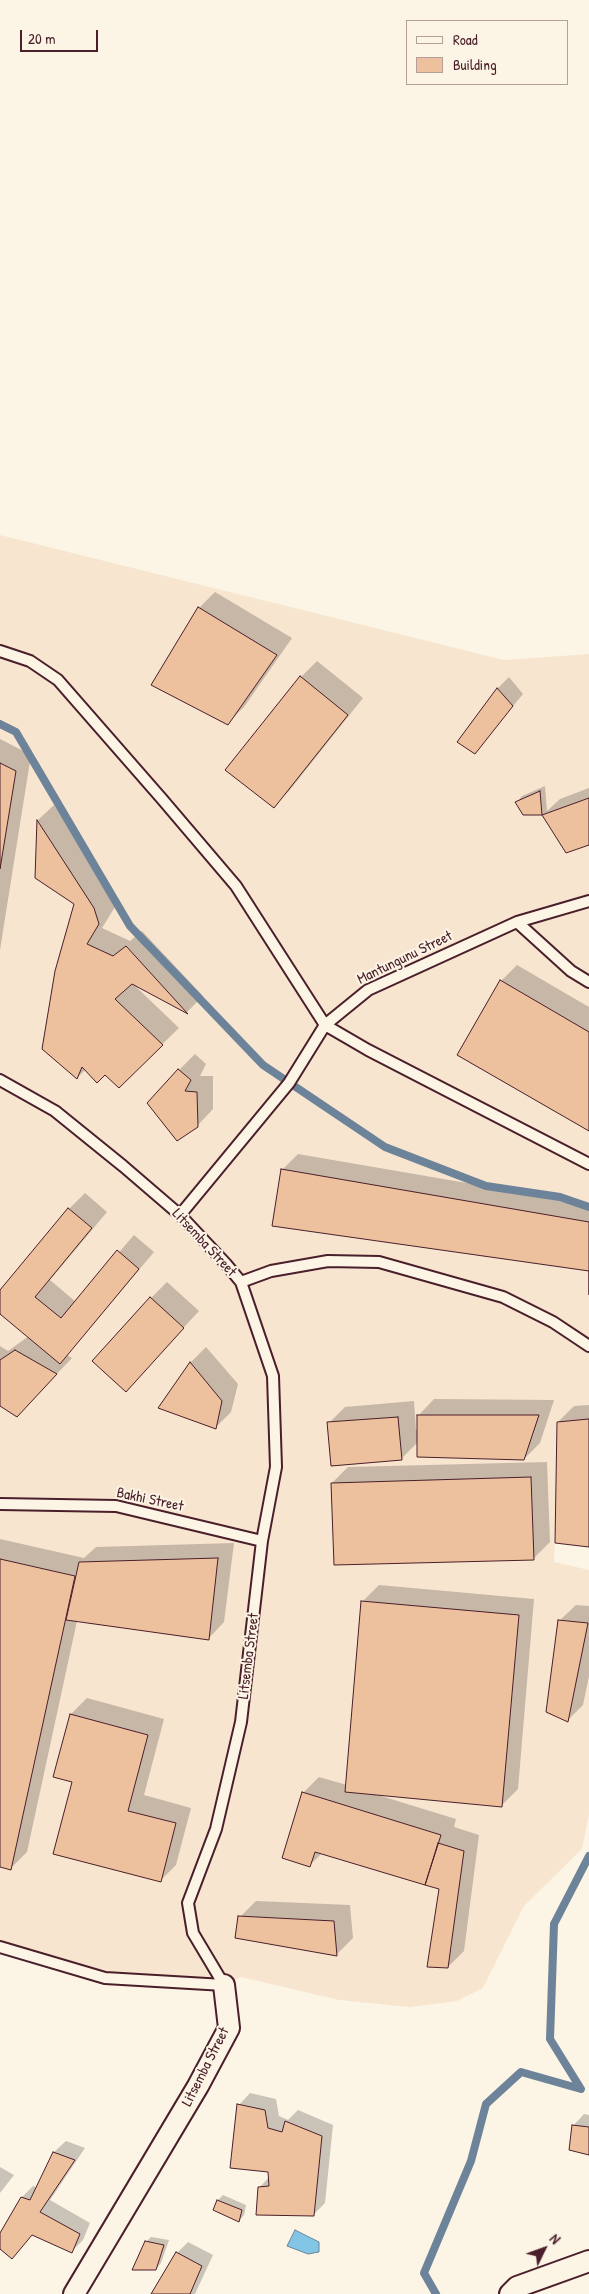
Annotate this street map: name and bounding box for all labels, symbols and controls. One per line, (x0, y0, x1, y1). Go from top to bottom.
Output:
scale bar (22, 20, 100, 52)
legend (406, 20, 569, 85)
text: 20 m (28, 28, 55, 49)
text: Road (453, 29, 478, 50)
text: Building (453, 54, 497, 75)
street label: Mantungunu Street (355, 927, 455, 989)
street label: Litsemba Street (168, 1205, 240, 1281)
street label: Bakhi Street (115, 1484, 185, 1516)
street label: Litsemba Street (235, 1612, 263, 1700)
street label: Litsemba Street (178, 2024, 234, 2110)
north arrow (519, 2224, 569, 2274)
text: N (546, 2229, 565, 2248)

